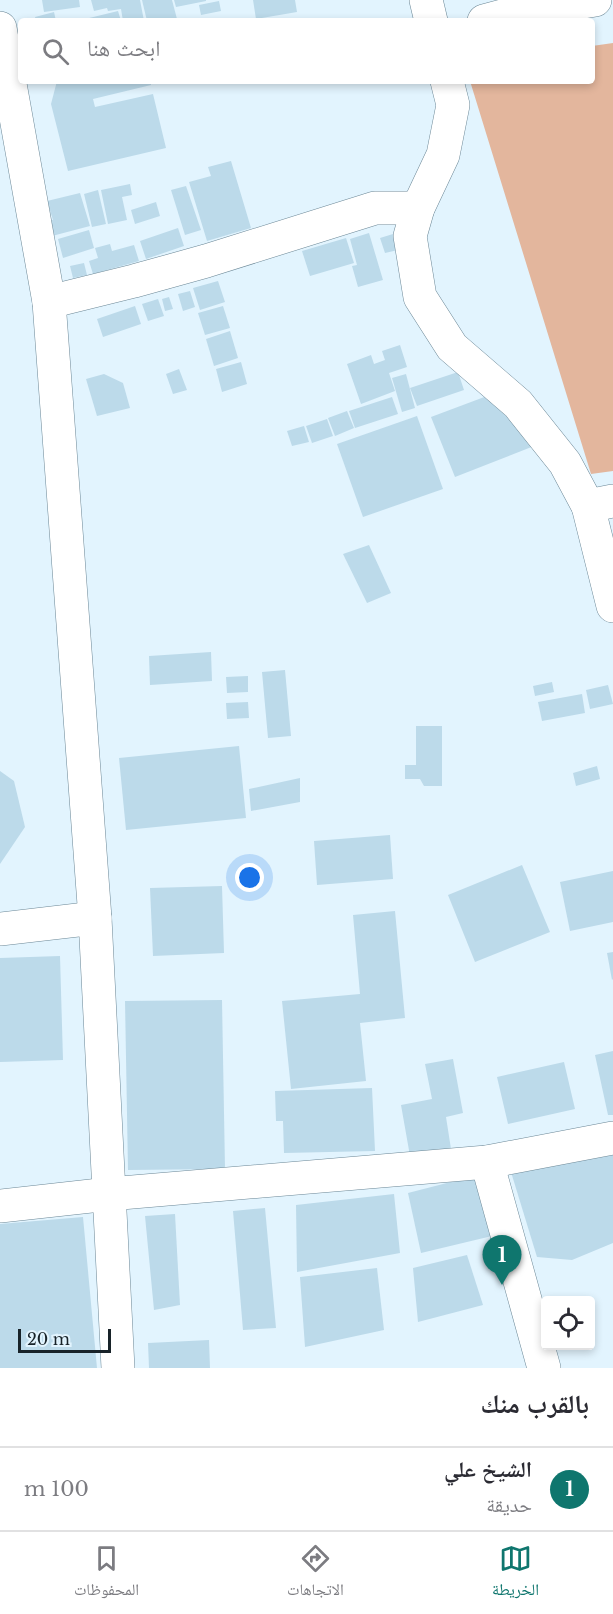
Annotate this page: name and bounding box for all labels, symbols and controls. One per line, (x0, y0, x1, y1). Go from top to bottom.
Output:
search box (18, 18, 595, 84)
icon: search (39, 35, 72, 68)
text: ابحث هنا (87, 35, 160, 62)
your location (235, 863, 264, 892)
pin: 1 (482, 1236, 522, 1285)
map controls (541, 1296, 595, 1350)
button: locate (541, 1296, 595, 1350)
scale bar (18, 1326, 111, 1354)
text: 20 m (27, 1329, 70, 1349)
text: بالقرب منك (481, 1388, 589, 1420)
text: الشيخ علي (444, 1456, 532, 1483)
text: 100 m (24, 1477, 89, 1501)
text: 1 (565, 1477, 574, 1501)
text: حديقة (486, 1493, 532, 1517)
tab: المحفوظات (74, 1542, 139, 1605)
tab: الاتجاهات (287, 1542, 344, 1605)
tab: الخريطة (492, 1542, 539, 1605)

